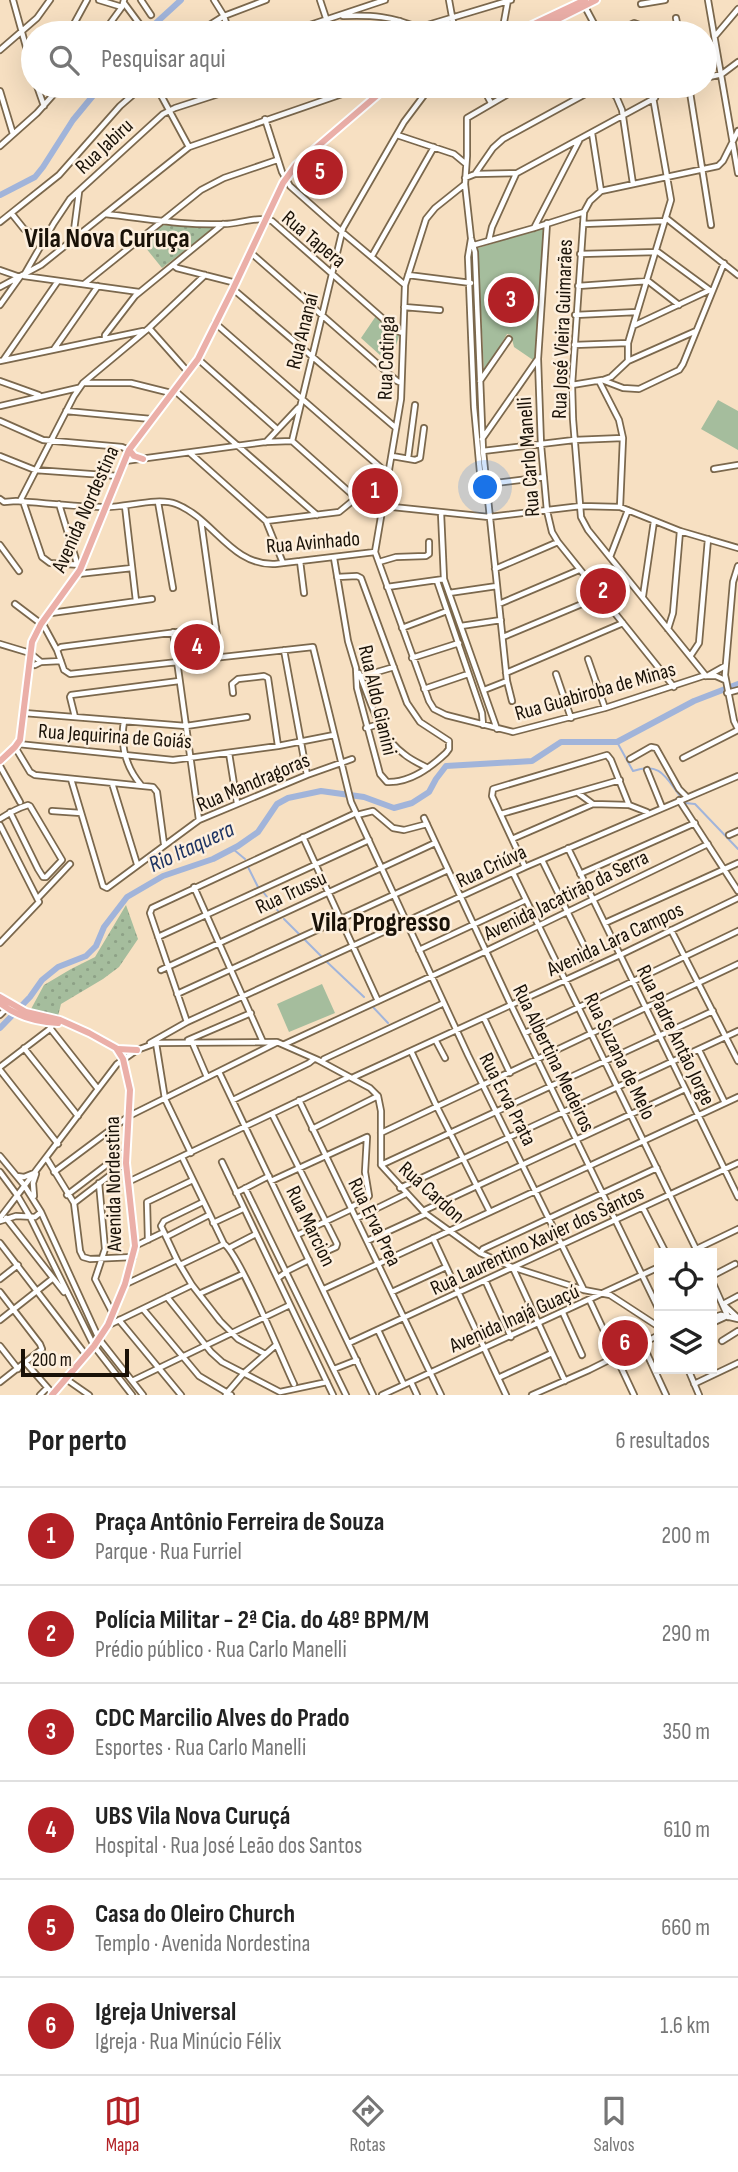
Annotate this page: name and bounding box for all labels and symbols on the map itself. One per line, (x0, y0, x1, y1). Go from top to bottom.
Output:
street label: Rua Jabiru (70, 113, 138, 179)
pin: 5 (297, 146, 343, 198)
street label: Rua Tapera (277, 205, 351, 273)
district label: Vila Nova Curuça (24, 222, 190, 255)
street label: Rua José Vieira Guimarães (547, 239, 578, 419)
pin: 3 (488, 274, 534, 326)
street label: Rua Ananaí (281, 290, 324, 372)
street label: Rua Cotinga (373, 316, 400, 400)
street label: Rua Carlo Manelli (512, 396, 545, 518)
street label: Avenida Nordestina (46, 442, 124, 577)
pin: 1 (352, 465, 398, 517)
your location (468, 470, 502, 504)
street label: Rua Avinhado (265, 526, 361, 559)
pin: 2 (580, 565, 626, 617)
pin: 4 (174, 621, 220, 673)
street label: Rua Aldo Gianini (353, 643, 402, 758)
street label: Rua Guabiroba de Minas (512, 657, 678, 726)
street label: Rua Jequirina de Goiás (37, 719, 193, 754)
street label: Rua Mandragoras (193, 747, 313, 817)
water label: Rio Itaquera (144, 815, 239, 879)
street label: Rua Criúva (452, 839, 530, 894)
street label: Avenida Jacatirão da Serra (479, 845, 653, 947)
street label: Rua Trussu (252, 865, 331, 920)
street label: Avenida Lara Campos (542, 897, 687, 982)
district label: Vila Progresso (311, 906, 451, 939)
street label: Rua Padre Antão Jorge (631, 961, 720, 1109)
street label: Rua Albertina Medeiros (507, 980, 600, 1136)
street label: Rua Suzana de Melo (578, 989, 661, 1124)
street label: Rua Erva Prata (473, 1049, 542, 1150)
street label: Avenida Nordestina (100, 1116, 127, 1253)
street label: Rua Cardon (394, 1156, 470, 1228)
street label: Rua Erva Prea (342, 1174, 407, 1270)
street label: Rua Laurentino Xavier dos Santos (426, 1180, 648, 1301)
street label: Rua Marcion (280, 1182, 341, 1270)
street label: Avenida Inajá Guaçú (445, 1279, 583, 1359)
pin: 6 (602, 1317, 648, 1369)
scale bar (21, 1346, 130, 1378)

